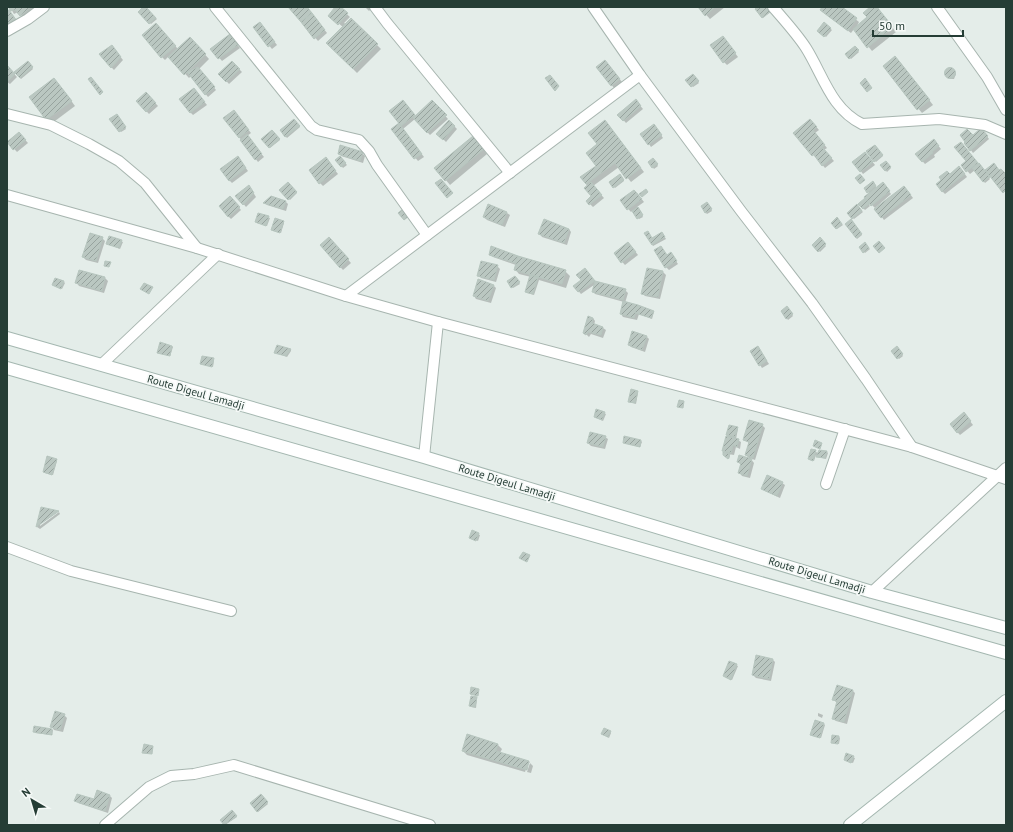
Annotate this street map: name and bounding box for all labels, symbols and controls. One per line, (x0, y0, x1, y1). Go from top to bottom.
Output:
scale bar (873, 12, 963, 38)
text: 50 m (879, 18, 905, 33)
street label: Route Digeul Lamadji (146, 371, 246, 413)
street label: Route Digeul Lamadji (457, 461, 557, 503)
street label: Route Digeul Lamadji (767, 554, 867, 596)
north arrow (12, 780, 52, 820)
text: N (19, 784, 33, 800)

